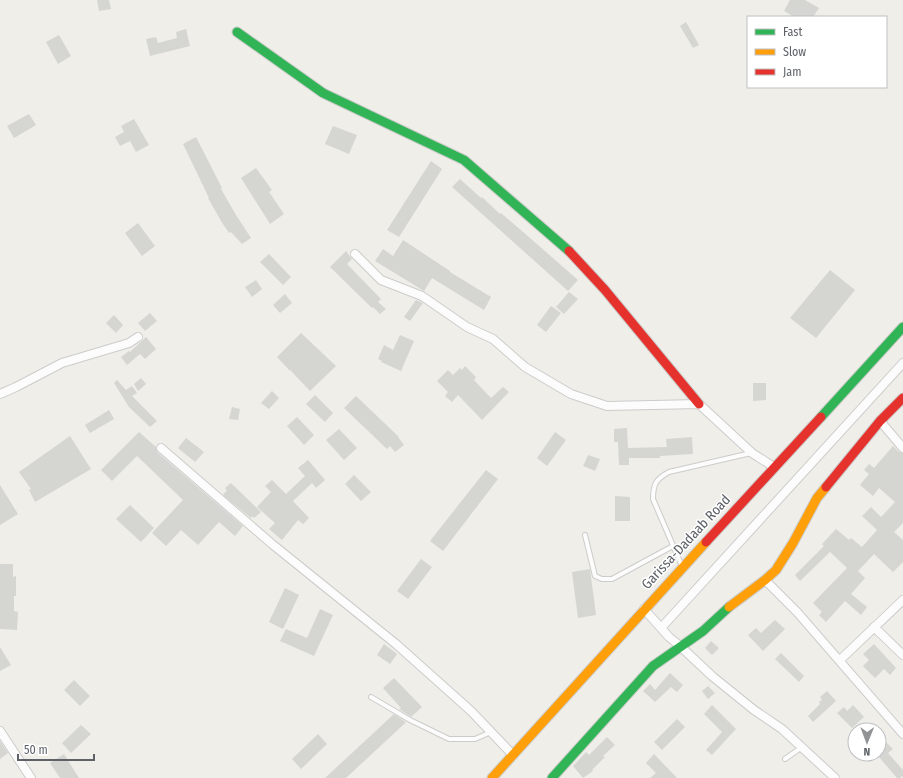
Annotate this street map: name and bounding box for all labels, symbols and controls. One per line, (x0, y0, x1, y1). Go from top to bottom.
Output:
legend (747, 16, 887, 88)
text: Fast (783, 25, 802, 39)
text: Slow (783, 45, 806, 59)
text: Jam (783, 65, 801, 79)
street label: Garissa-Dadaab Road (638, 491, 734, 593)
north arrow (847, 722, 887, 762)
scale bar (18, 736, 94, 762)
text: 50 m (24, 743, 48, 757)
text: N (863, 745, 870, 758)

